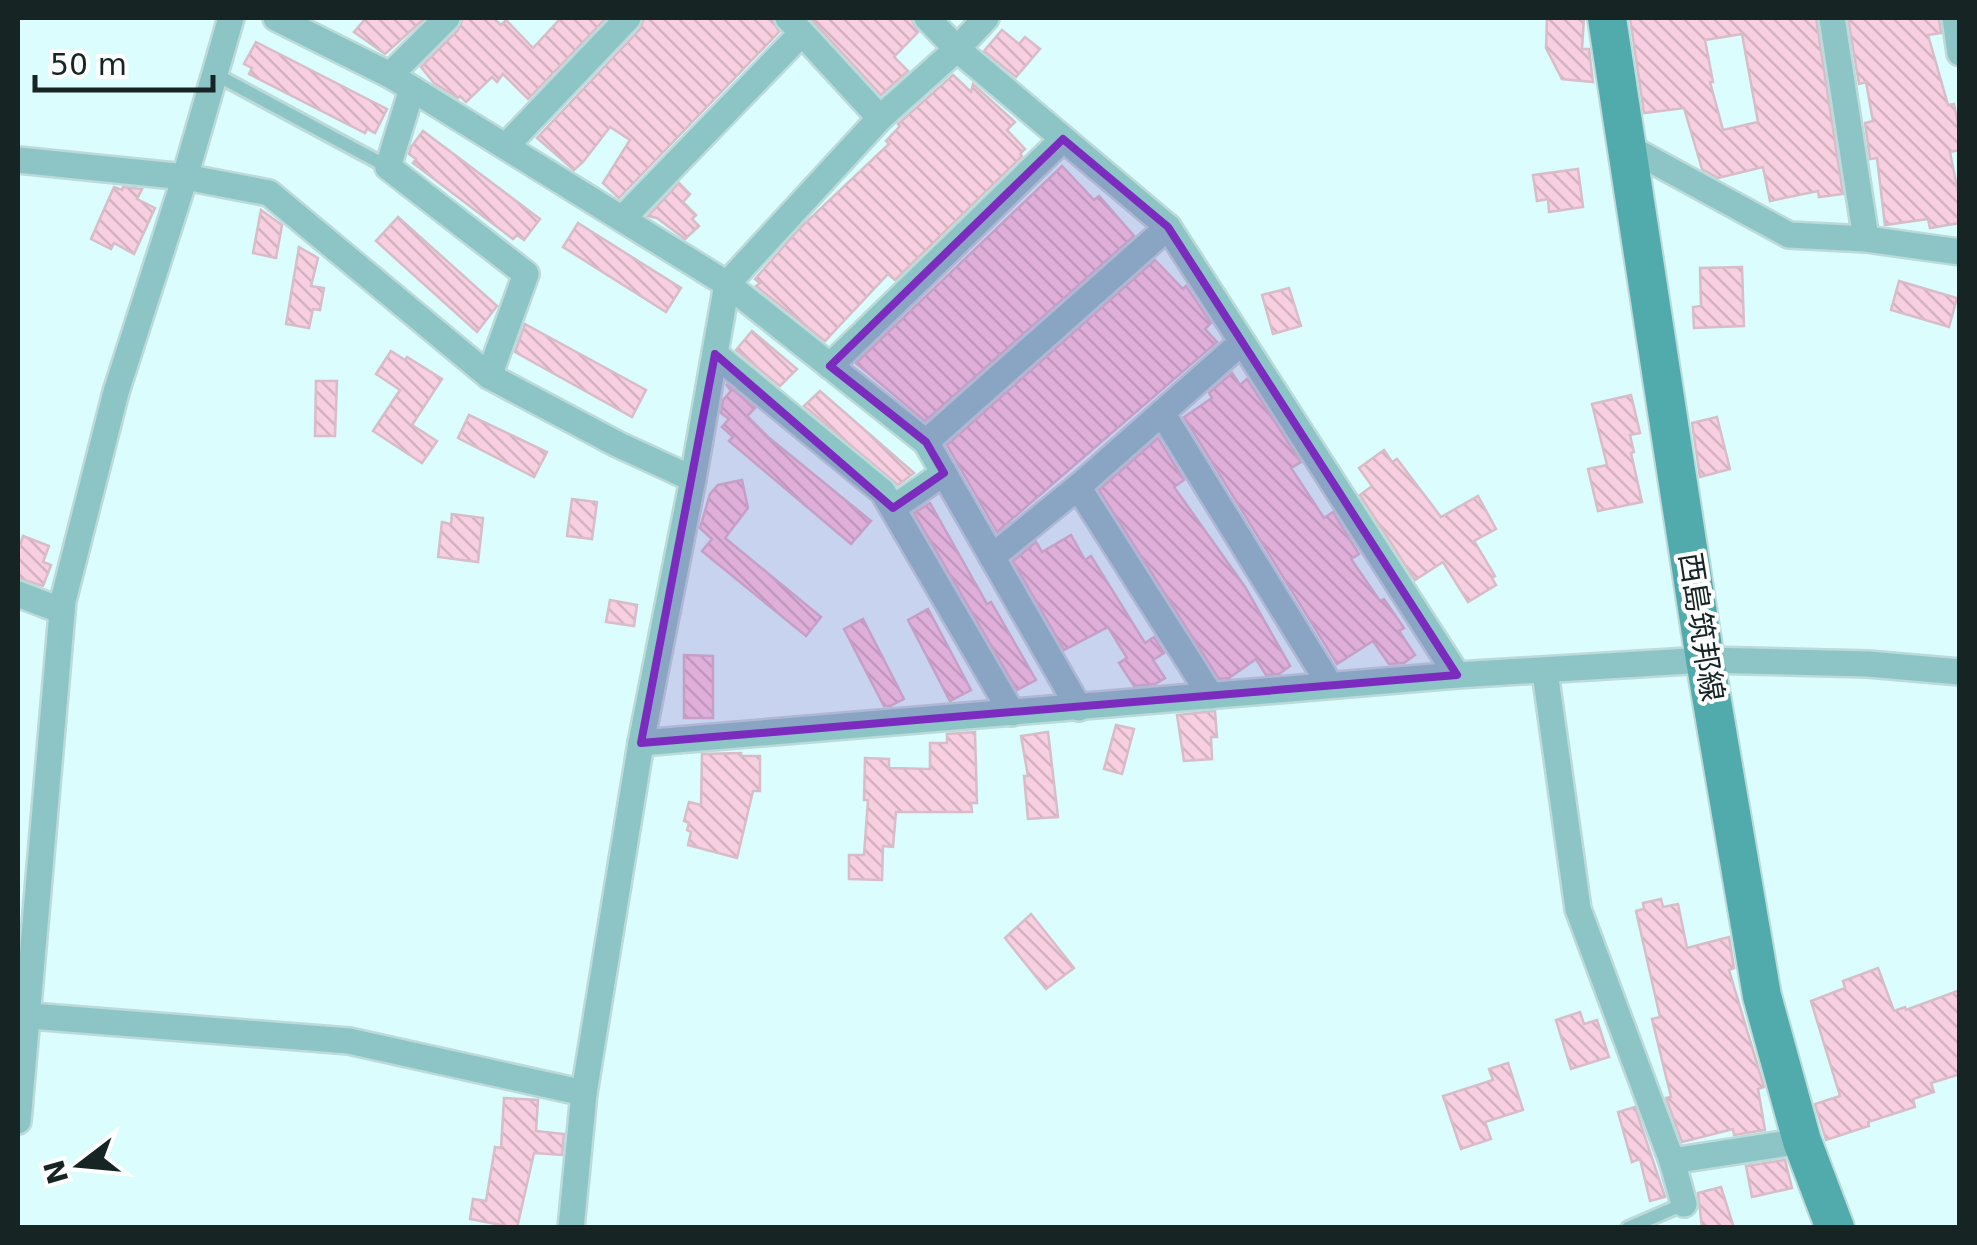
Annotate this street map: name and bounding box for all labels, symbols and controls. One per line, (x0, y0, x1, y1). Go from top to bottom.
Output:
scale bar (35, 30, 212, 92)
text: 50 m (50, 47, 127, 82)
street label: 西島筑邦線 (1672, 550, 1731, 704)
north arrow (30, 1115, 130, 1215)
text: N (37, 1156, 76, 1188)

